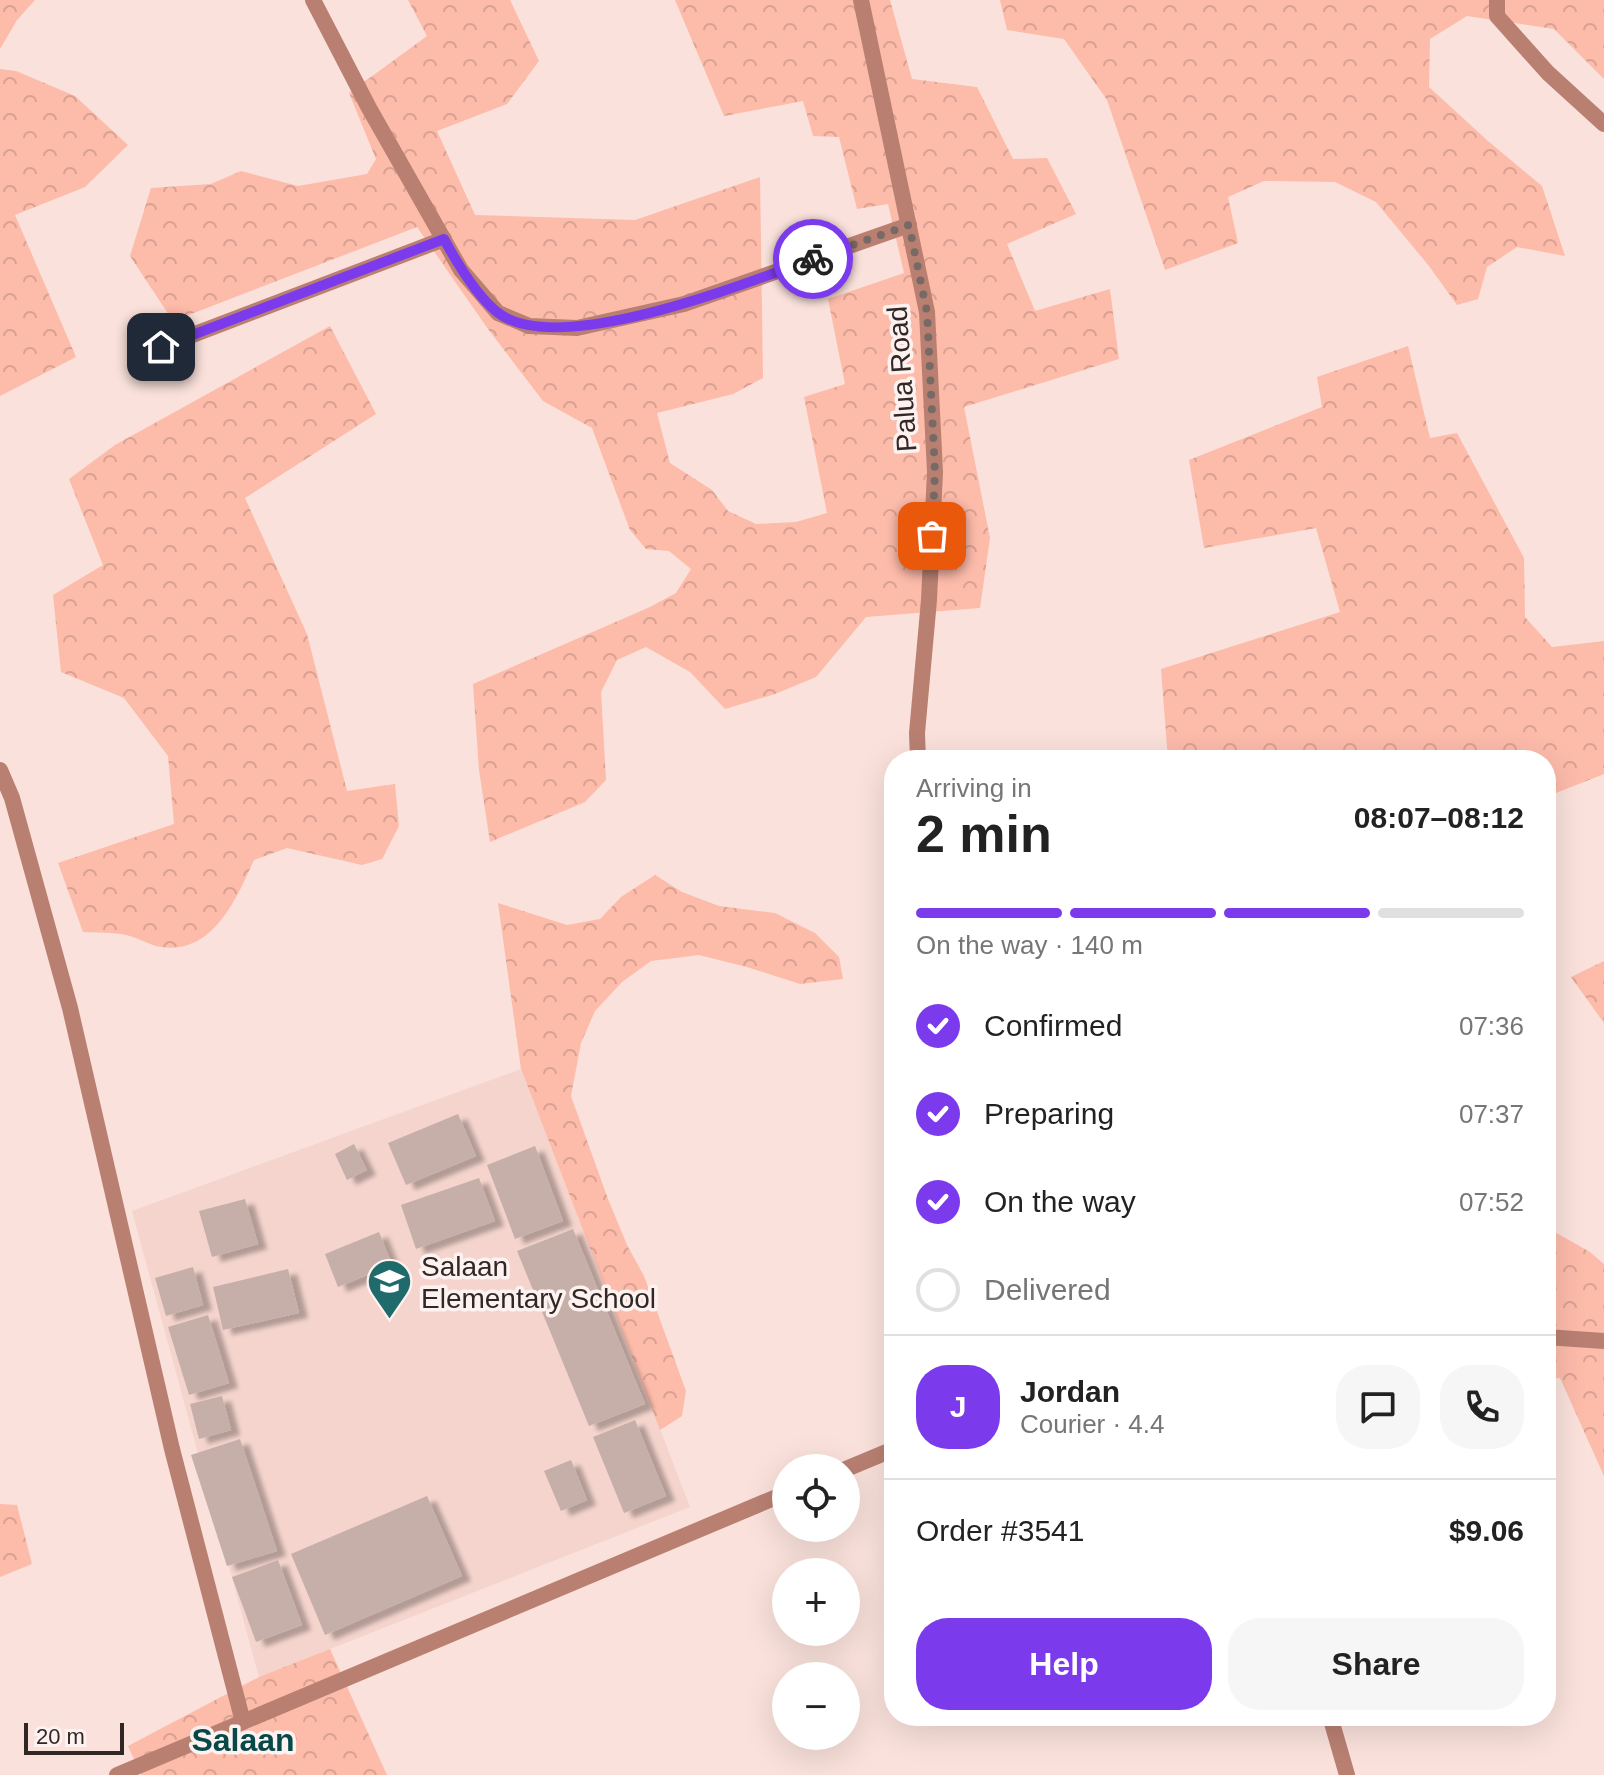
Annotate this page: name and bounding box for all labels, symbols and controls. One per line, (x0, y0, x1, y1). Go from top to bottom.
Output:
courier (773, 219, 853, 299)
icon: bike (791, 237, 835, 281)
street label: Palua Road (881, 305, 923, 453)
pin (127, 313, 195, 381)
icon: home (139, 325, 183, 369)
pin (898, 502, 966, 570)
icon: bag (910, 514, 954, 558)
text: Arriving in (916, 773, 1032, 803)
text: 08:07–08:12 (1354, 801, 1524, 834)
text: 2 min (916, 805, 1052, 863)
text: On the way · 140 m (916, 930, 1143, 960)
icon: check (916, 1004, 960, 1048)
text: Confirmed (984, 1009, 1122, 1042)
text: 07:36 (1459, 1011, 1524, 1041)
icon: check (916, 1092, 960, 1136)
text: Preparing (984, 1097, 1114, 1130)
text: 07:37 (1459, 1099, 1524, 1129)
icon: check (916, 1180, 960, 1224)
text: On the way (984, 1185, 1136, 1218)
text: 07:52 (1459, 1187, 1524, 1217)
place label: Salaan Elementary School (421, 1251, 656, 1314)
school or university icon: Salaan Elementary School (366, 1258, 414, 1321)
text: Delivered (984, 1273, 1111, 1306)
button: chat (1336, 1365, 1420, 1449)
button: phone (1440, 1365, 1524, 1449)
text: Jordan (1020, 1375, 1120, 1408)
text: J (950, 1390, 966, 1423)
text: Courier · 4.4 (1020, 1409, 1165, 1439)
map controls (772, 1454, 860, 1750)
button: locate (772, 1454, 860, 1542)
text: Order #3541 (916, 1514, 1084, 1547)
text: $9.06 (1449, 1514, 1524, 1547)
button: + (772, 1558, 860, 1646)
button: Help (916, 1618, 1212, 1710)
button: Share (1228, 1618, 1524, 1710)
button: − (772, 1662, 860, 1750)
scale bar (24, 1719, 124, 1755)
district label: Salaan (191, 1722, 295, 1758)
text: 20 m (36, 1724, 85, 1749)

